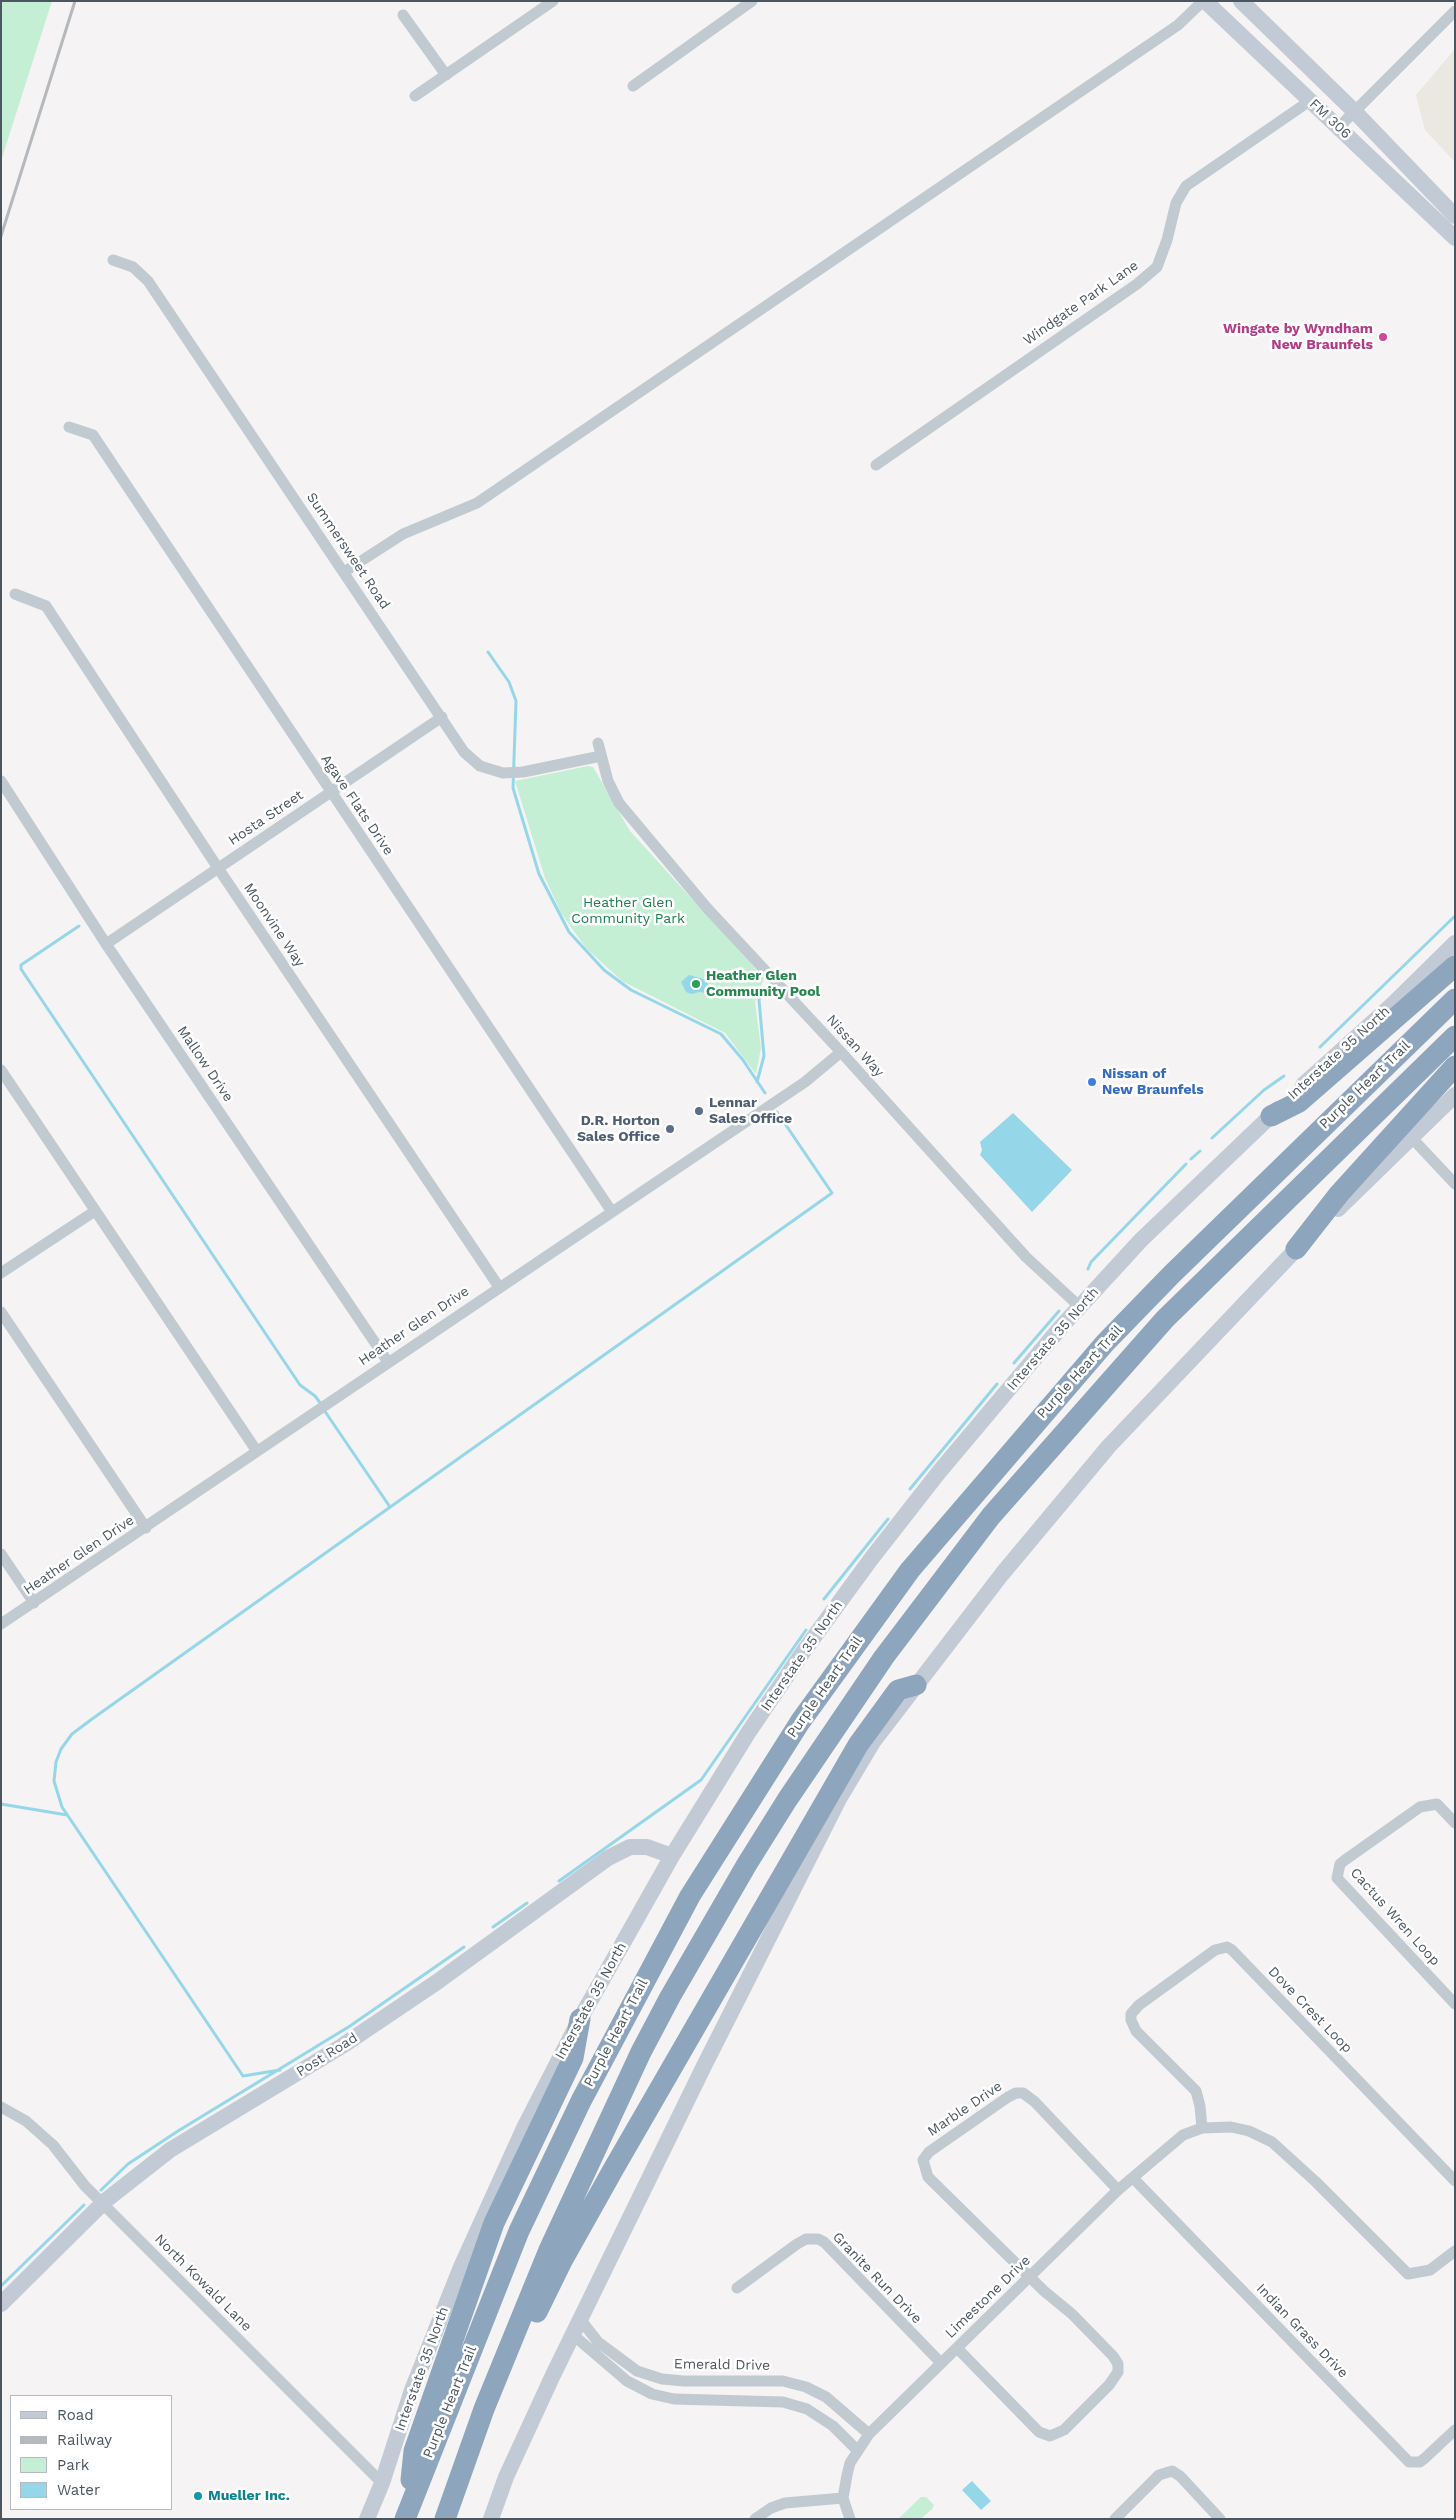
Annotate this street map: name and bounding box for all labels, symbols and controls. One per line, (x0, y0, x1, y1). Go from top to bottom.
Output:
street label: FM 306 (1306, 96, 1354, 142)
street label: Windgate Park Lane (1020, 257, 1142, 349)
place label: Wingate by Wyndham New Braunfels (1223, 321, 1373, 354)
marker: Wingate by Wyndham New Braunfels (1377, 331, 1389, 343)
street label: Summersweet Road (303, 490, 393, 612)
street label: Agave Flats Drive (317, 751, 397, 859)
street label: Hosta Street (225, 787, 307, 849)
street label: Moonvine Way (240, 880, 308, 970)
park label: Heather Glen Community Park (571, 895, 685, 928)
place label: Heather Glen Community Pool (706, 968, 820, 1000)
marker: Heather Glen Community Pool (690, 978, 702, 990)
street label: Interstate 35 North (1285, 1003, 1393, 1103)
street label: Nissan Way (823, 1011, 887, 1081)
street label: Mallow Drive (173, 1023, 237, 1105)
street label: Purple Heart Trail (1316, 1037, 1414, 1133)
place label: Nissan of New Braunfels (1102, 1066, 1204, 1098)
marker: Nissan of New Braunfels (1086, 1076, 1098, 1088)
place label: Lennar Sales Office (709, 1095, 792, 1128)
marker: Lennar Sales Office (693, 1105, 705, 1117)
place label: D.R. Horton Sales Office (577, 1113, 660, 1146)
marker: D.R. Horton Sales Office (664, 1123, 676, 1135)
street label: Heather Glen Drive (356, 1283, 472, 1369)
street label: Interstate 35 North (1004, 1284, 1102, 1394)
street label: Purple Heart Trail (1034, 1322, 1126, 1422)
street label: Heather Glen Drive (21, 1512, 137, 1598)
street label: Interstate 35 North (758, 1597, 846, 1715)
street label: Purple Heart Trail (784, 1633, 866, 1741)
street label: Cactus Wren Loop (1347, 1865, 1443, 1969)
street label: Interstate 35 North (552, 1940, 630, 2062)
street label: Dove Crest Loop (1265, 1963, 1355, 2057)
street label: Purple Heart Trail (580, 1976, 652, 2090)
street label: Post Road (293, 2030, 361, 2080)
street label: Marble Drive (925, 2078, 1005, 2140)
street label: Granite Run Drive (829, 2229, 925, 2327)
street label: North Kowald Lane (151, 2231, 255, 2335)
street label: Limestone Drive (942, 2252, 1034, 2342)
street label: Indian Grass Drive (1253, 2280, 1351, 2382)
street label: Interstate 35 North (392, 2305, 452, 2433)
street label: Purple Heart Trail (420, 2343, 480, 2461)
street label: Emerald Drive (674, 2356, 770, 2374)
legend (10, 2395, 172, 2510)
text: Road (57, 2406, 94, 2424)
text: Railway (57, 2431, 112, 2449)
text: Park (57, 2456, 89, 2474)
text: Water (57, 2481, 100, 2499)
place label: Mueller Inc. (208, 2488, 290, 2504)
marker: Mueller Inc. (192, 2490, 204, 2502)

